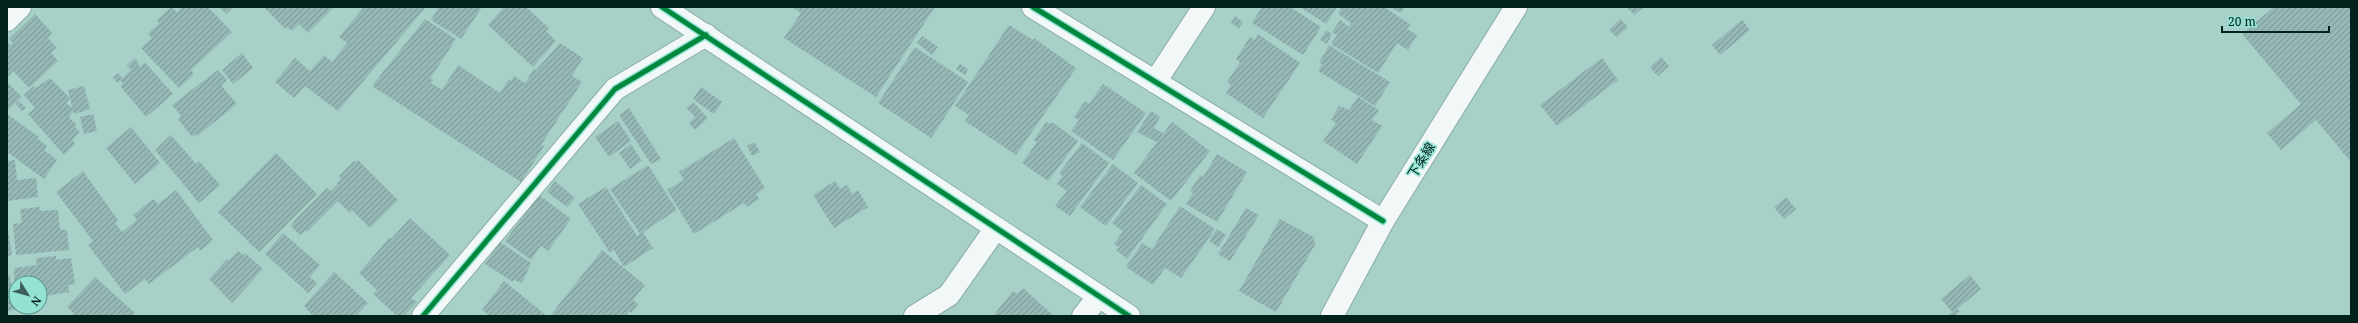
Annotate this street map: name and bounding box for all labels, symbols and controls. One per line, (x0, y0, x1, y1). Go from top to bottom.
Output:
scale bar (2222, 8, 2329, 34)
text: 20 m (2228, 13, 2256, 30)
street label: 下条線 (1403, 139, 1439, 181)
north arrow (8, 275, 48, 315)
text: N (28, 293, 45, 310)

